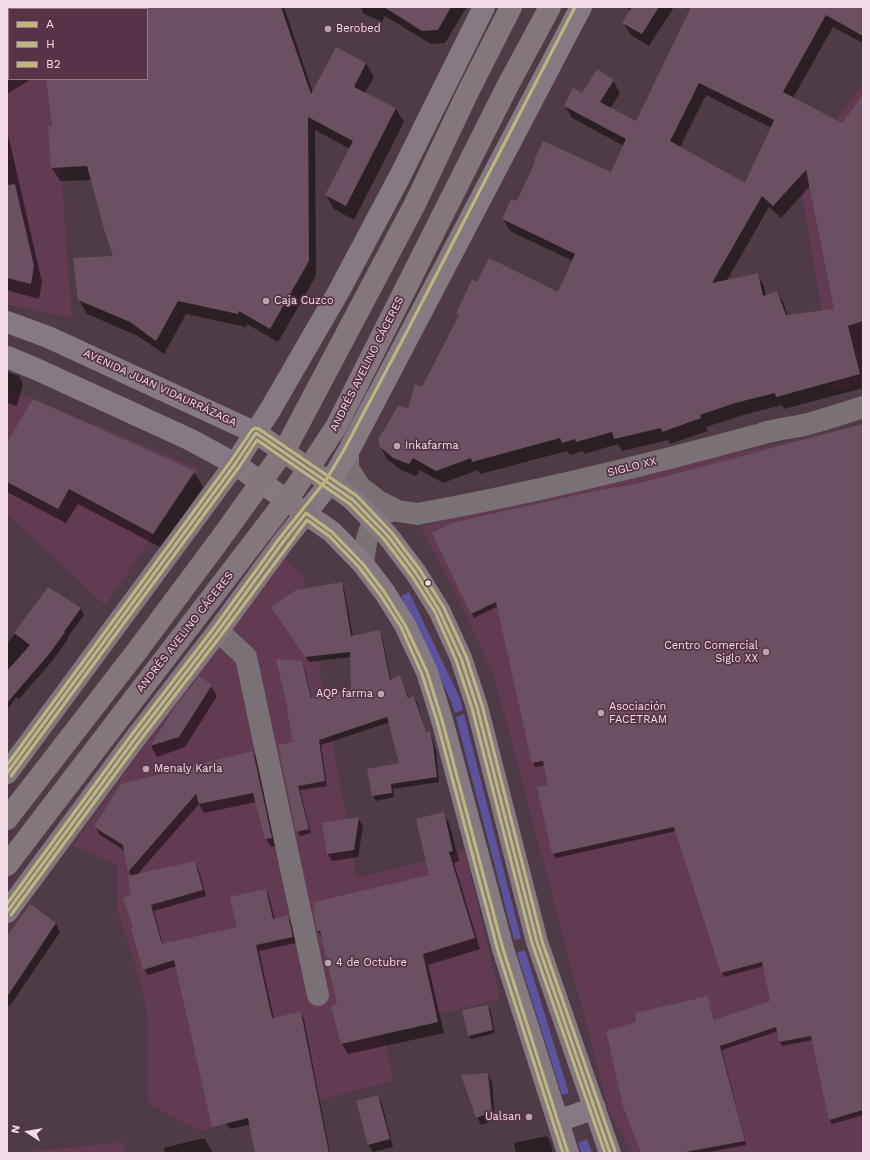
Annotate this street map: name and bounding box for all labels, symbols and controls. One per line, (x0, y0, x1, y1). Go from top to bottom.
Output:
legend (8, 8, 148, 80)
text: A (46, 17, 54, 31)
place label: Berobed (336, 22, 381, 36)
marker: Berobed (323, 24, 333, 34)
text: H (46, 37, 55, 51)
text: B2 (46, 57, 61, 71)
place label: Caja Cuzco (274, 294, 334, 308)
street label: ANDRÉS AVELINO CÁCERES (327, 294, 407, 434)
marker: Caja Cuzco (261, 296, 271, 306)
street label: AVENIDA JUAN VIDAURRÁZAGA (81, 347, 239, 429)
place label: Inkafarma (405, 439, 459, 453)
marker: Inkafarma (392, 441, 402, 451)
street label: SIGLO XX (606, 455, 658, 479)
street label: ANDRÉS AVELINO CÁCERES (134, 569, 236, 695)
unlabelled marker (423, 578, 433, 588)
place label: Centro Comercial Siglo XX (664, 639, 758, 665)
marker: Centro Comercial Siglo XX (761, 647, 771, 657)
place label: AQP farma (316, 687, 373, 701)
marker: AQP farma (376, 689, 386, 699)
place label: Asociación FACETRAM (609, 700, 667, 726)
marker: Asociación FACETRAM (596, 708, 606, 718)
place label: Menaly Karla (154, 762, 223, 776)
marker: Menaly Karla (141, 764, 151, 774)
place label: 4 de Octubre (336, 956, 407, 970)
marker: 4 de Octubre (323, 958, 333, 968)
place label: Ualsan (485, 1110, 521, 1124)
north arrow (8, 1112, 48, 1152)
marker: Ualsan (524, 1112, 534, 1122)
text: N (9, 1124, 23, 1135)

